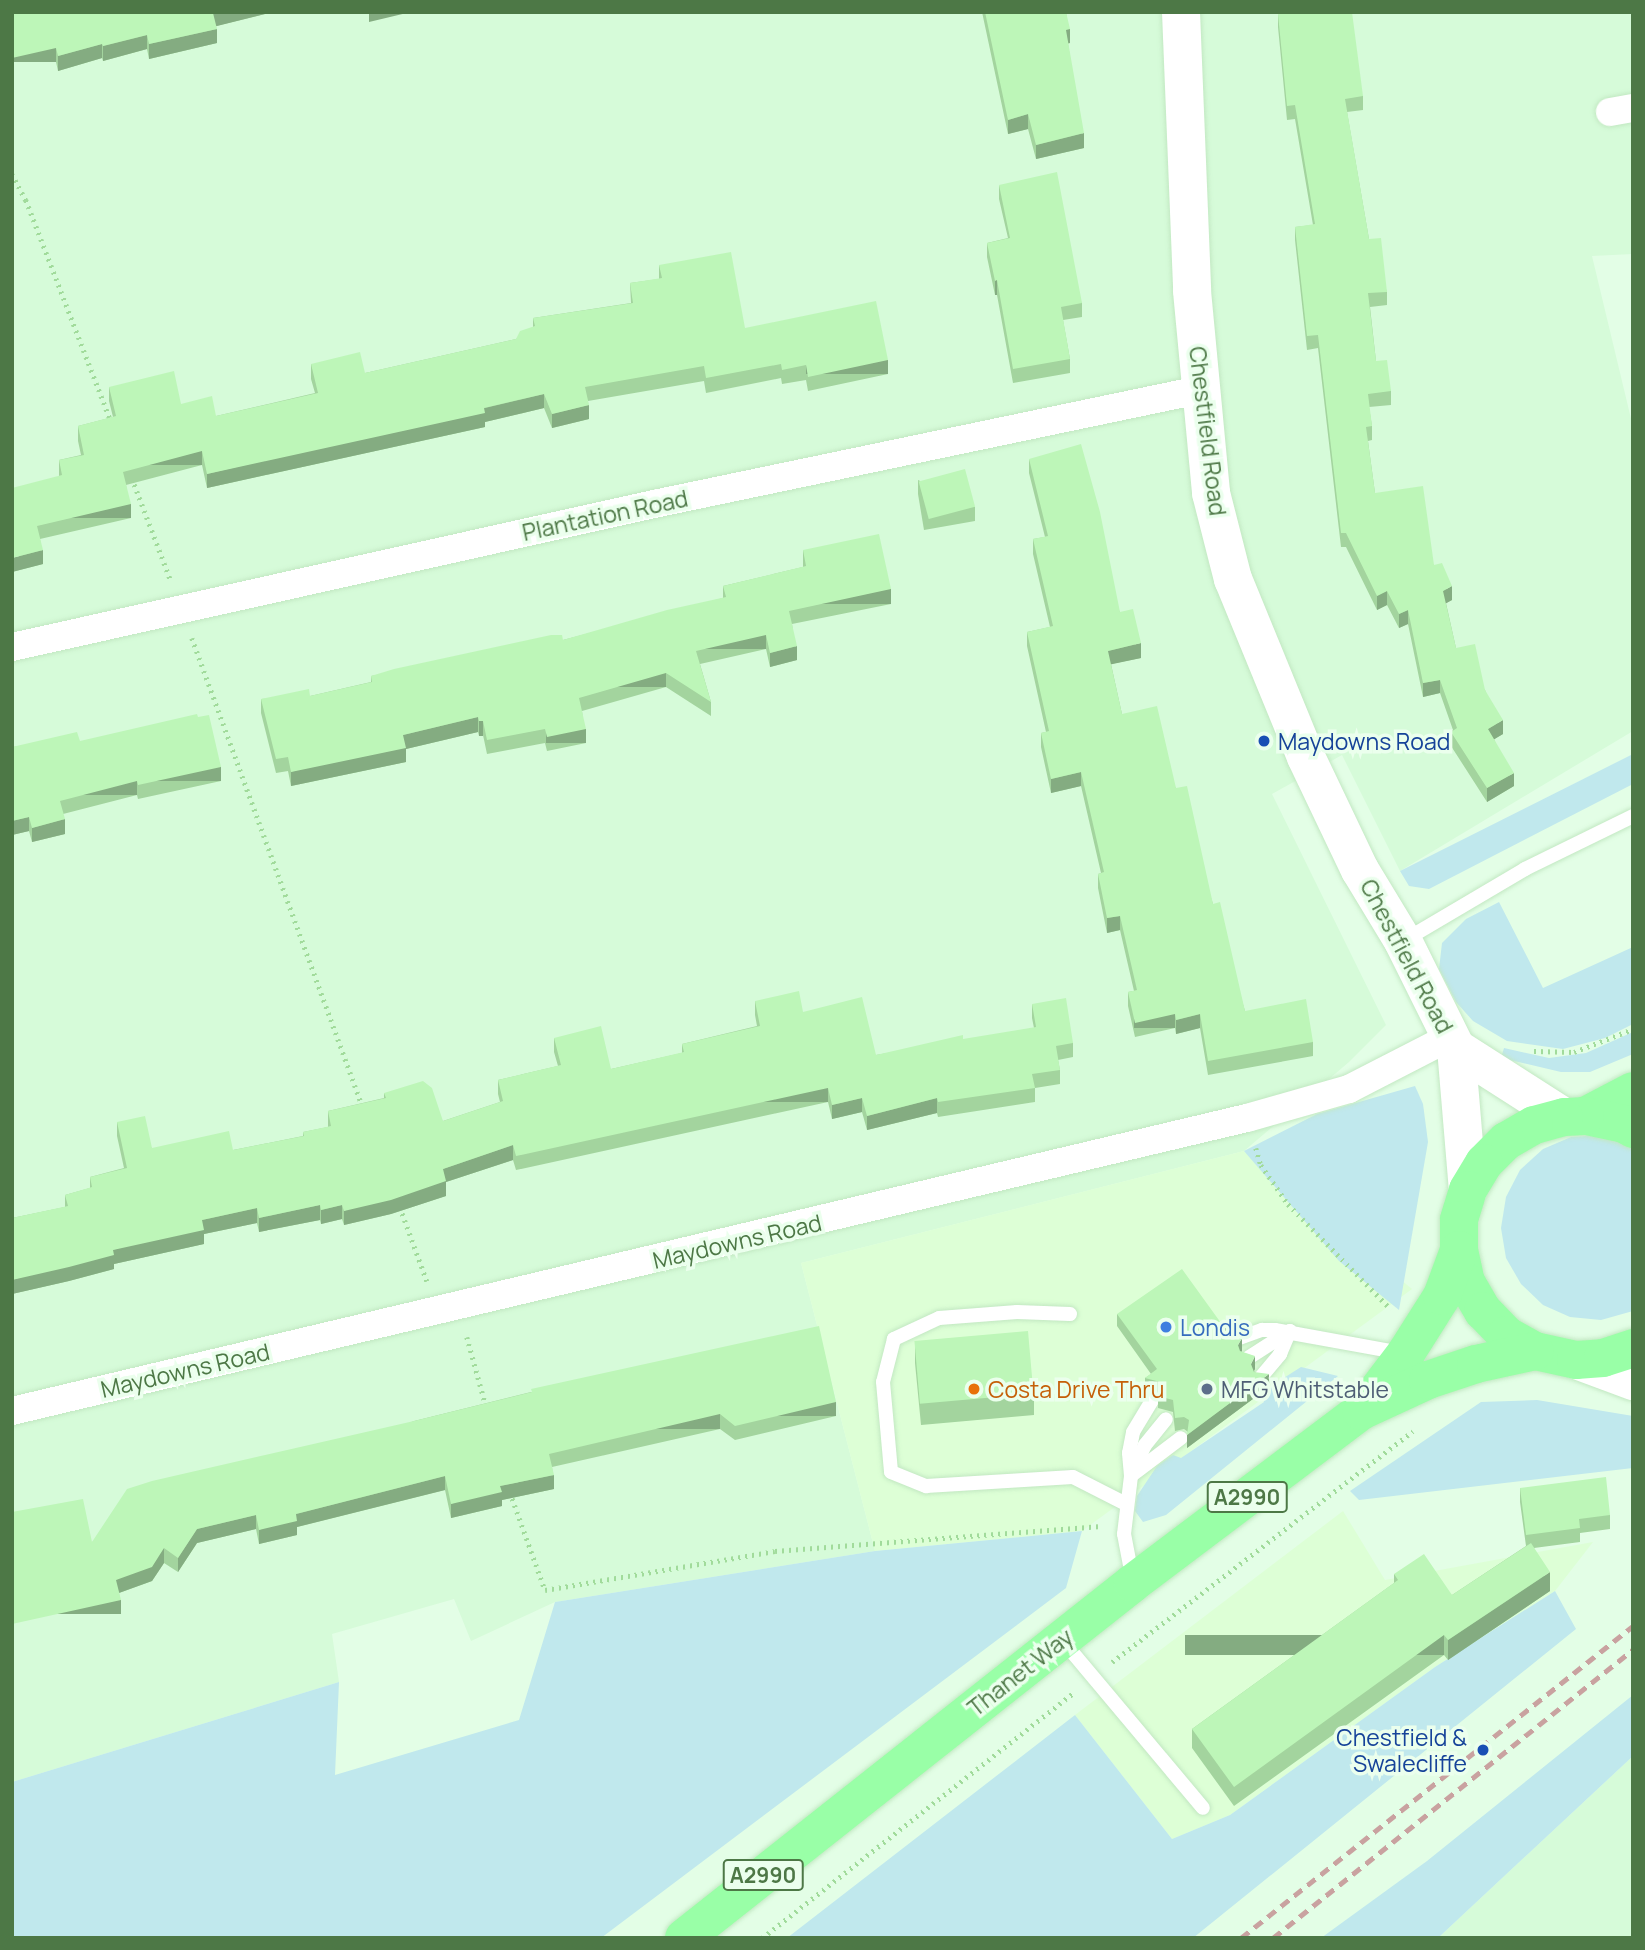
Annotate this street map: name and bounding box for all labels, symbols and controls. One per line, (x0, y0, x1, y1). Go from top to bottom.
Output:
street label: Chestfield Road (1184, 345, 1232, 517)
street label: Plantation Road (520, 484, 690, 546)
place label: Maydowns Road (1278, 727, 1450, 755)
marker: Maydowns Road (1256, 733, 1272, 749)
street label: Chestfield Road (1355, 874, 1459, 1038)
street label: Maydowns Road (650, 1208, 824, 1274)
place label: Londis (1180, 1313, 1250, 1341)
marker: Londis (1158, 1319, 1174, 1335)
street label: Maydowns Road (98, 1337, 272, 1403)
place label: Costa Drive Thru (988, 1375, 1164, 1403)
place label: MFG Whitstable (1221, 1375, 1389, 1403)
marker: Costa Drive Thru (966, 1381, 982, 1397)
marker: MFG Whitstable (1199, 1381, 1215, 1397)
road number: A2990 (1205, 1480, 1289, 1514)
street label: Thanet Way (962, 1622, 1078, 1722)
place label: Chestfield & Swalecliffe (1336, 1723, 1467, 1777)
marker: Chestfield & Swalecliffe (1473, 1740, 1493, 1760)
road number: A2990 (721, 1857, 805, 1892)

